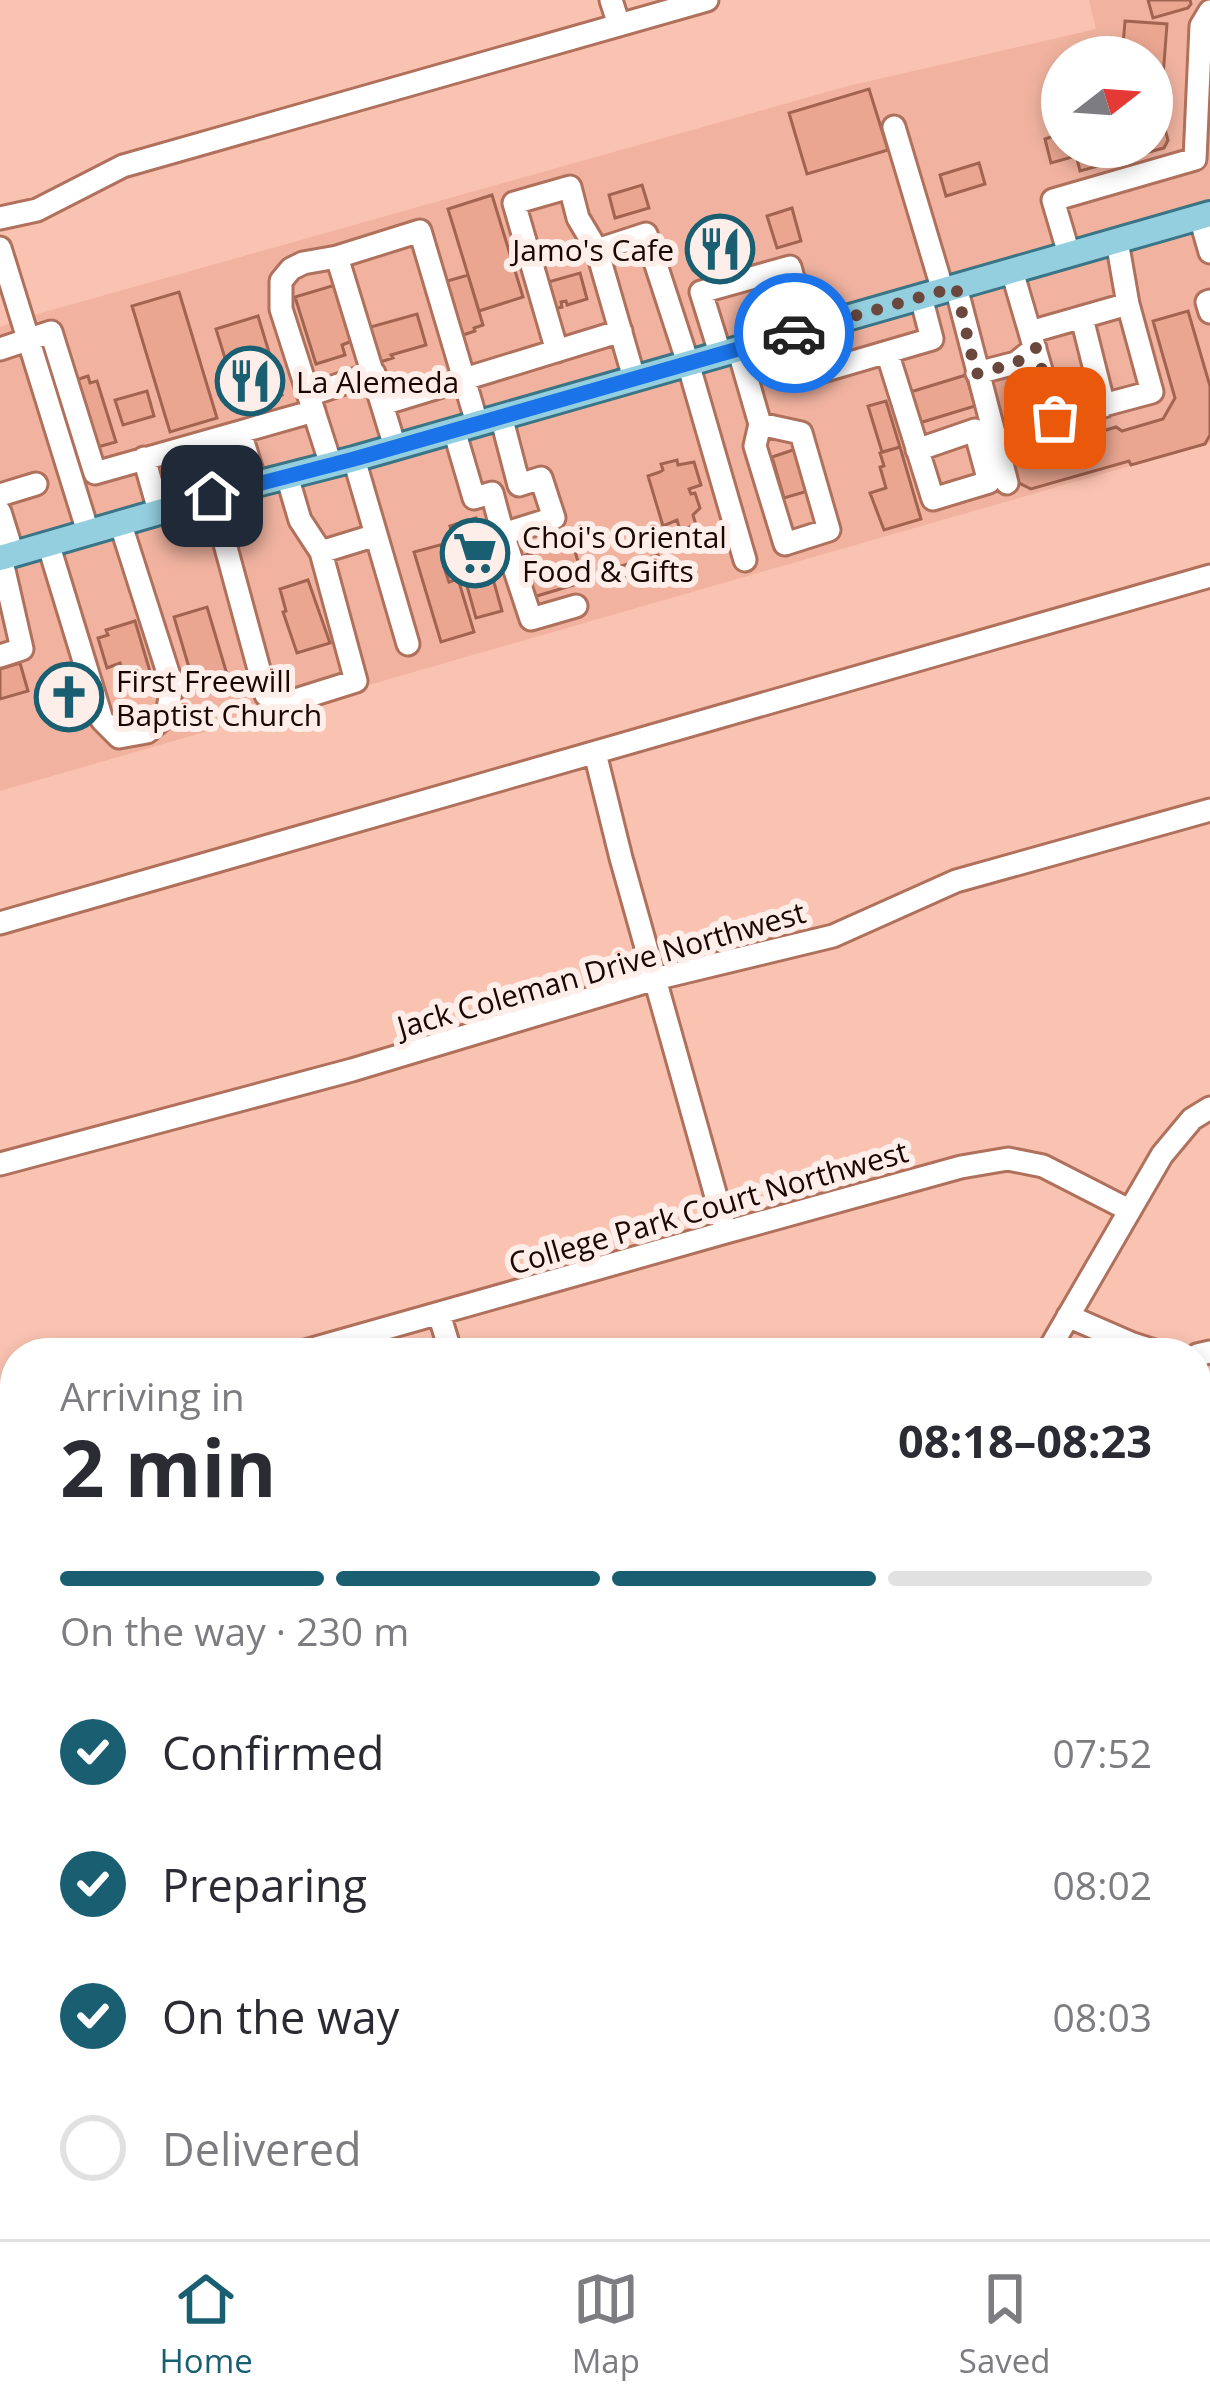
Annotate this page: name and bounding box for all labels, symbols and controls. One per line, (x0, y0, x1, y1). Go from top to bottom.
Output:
north arrow (1041, 36, 1173, 168)
map controls (1041, 36, 1173, 168)
restaurant icon: Jamo's Cafe (685, 214, 755, 284)
place label: Jamo's Cafe (509, 229, 674, 270)
courier (734, 273, 854, 393)
icon: car (761, 300, 827, 366)
restaurant icon: La Alemeda (215, 346, 285, 416)
place label: La Alemeda (296, 361, 459, 402)
pin (1004, 367, 1106, 469)
icon: bag (1022, 385, 1088, 451)
pin (161, 445, 263, 547)
icon: home (179, 463, 245, 529)
place label: Choi's Oriental Food & Gifts (522, 516, 727, 591)
supermarket icon: Choi's Oriental Food & Gifts (440, 518, 510, 588)
place label: First Freewill Baptist Church (116, 660, 322, 735)
church icon: First Freewill Baptist Church (34, 662, 104, 732)
street label: Jack Coleman Drive Northwest (389, 891, 810, 1048)
street label: College Park Court Northwest (504, 1130, 912, 1284)
text: Arriving in (60, 1369, 245, 1422)
text: 08:18–08:23 (898, 1410, 1152, 1471)
text: 2 min (60, 1414, 277, 1520)
text: On the way · 230 m (60, 1604, 409, 1657)
icon: check (60, 1719, 126, 1785)
text: Confirmed (162, 1722, 384, 1783)
text: 07:52 (1053, 1726, 1152, 1779)
icon: check (60, 1851, 126, 1917)
text: Preparing (162, 1854, 367, 1915)
text: 08:02 (1053, 1858, 1152, 1911)
icon: check (60, 1983, 126, 2049)
text: On the way (162, 1986, 399, 2047)
text: 08:03 (1053, 1990, 1152, 2043)
text: Delivered (162, 2118, 362, 2179)
tab: Home (159, 2266, 253, 2383)
tab: Map (572, 2266, 640, 2383)
tab: Saved (959, 2266, 1051, 2383)

